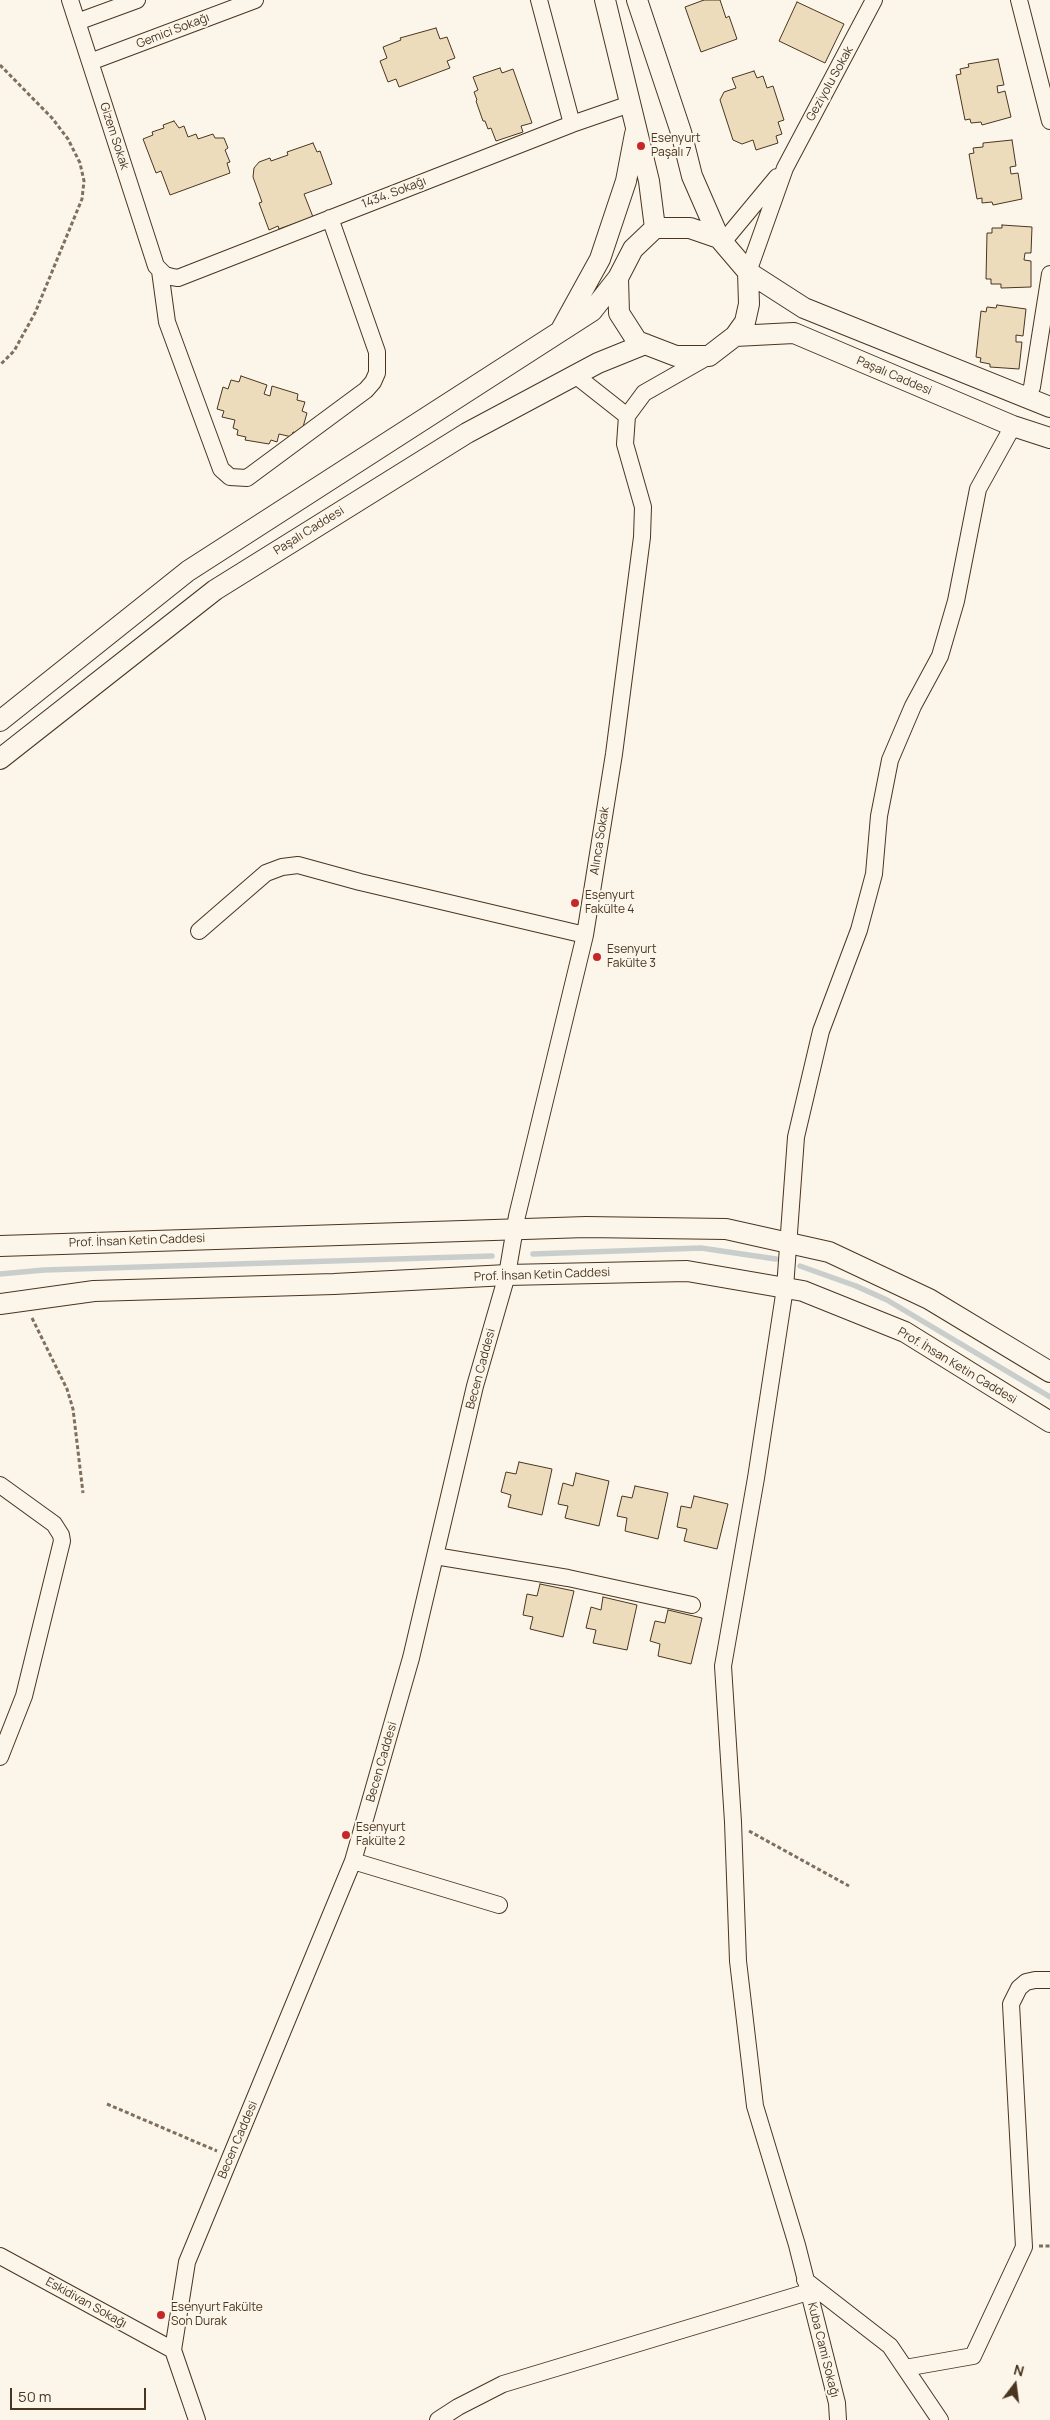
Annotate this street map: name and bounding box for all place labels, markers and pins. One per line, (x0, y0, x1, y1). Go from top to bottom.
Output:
place label: Esenyurt Paşalı 7 (651, 132, 700, 160)
marker: Esenyurt Paşalı 7 (635, 140, 647, 152)
place label: Esenyurt Fakülte 4 (585, 889, 634, 917)
marker: Esenyurt Fakülte 4 (569, 897, 581, 909)
place label: Esenyurt Fakülte 3 (607, 943, 656, 971)
marker: Esenyurt Fakülte 3 (591, 951, 603, 963)
place label: Esenyurt Fakülte 2 (356, 1821, 405, 1849)
marker: Esenyurt Fakülte 2 (340, 1829, 352, 1841)
place label: Esenyurt Fakülte Son Durak (171, 2301, 263, 2329)
marker: Esenyurt Fakülte Son Durak (155, 2309, 167, 2321)

